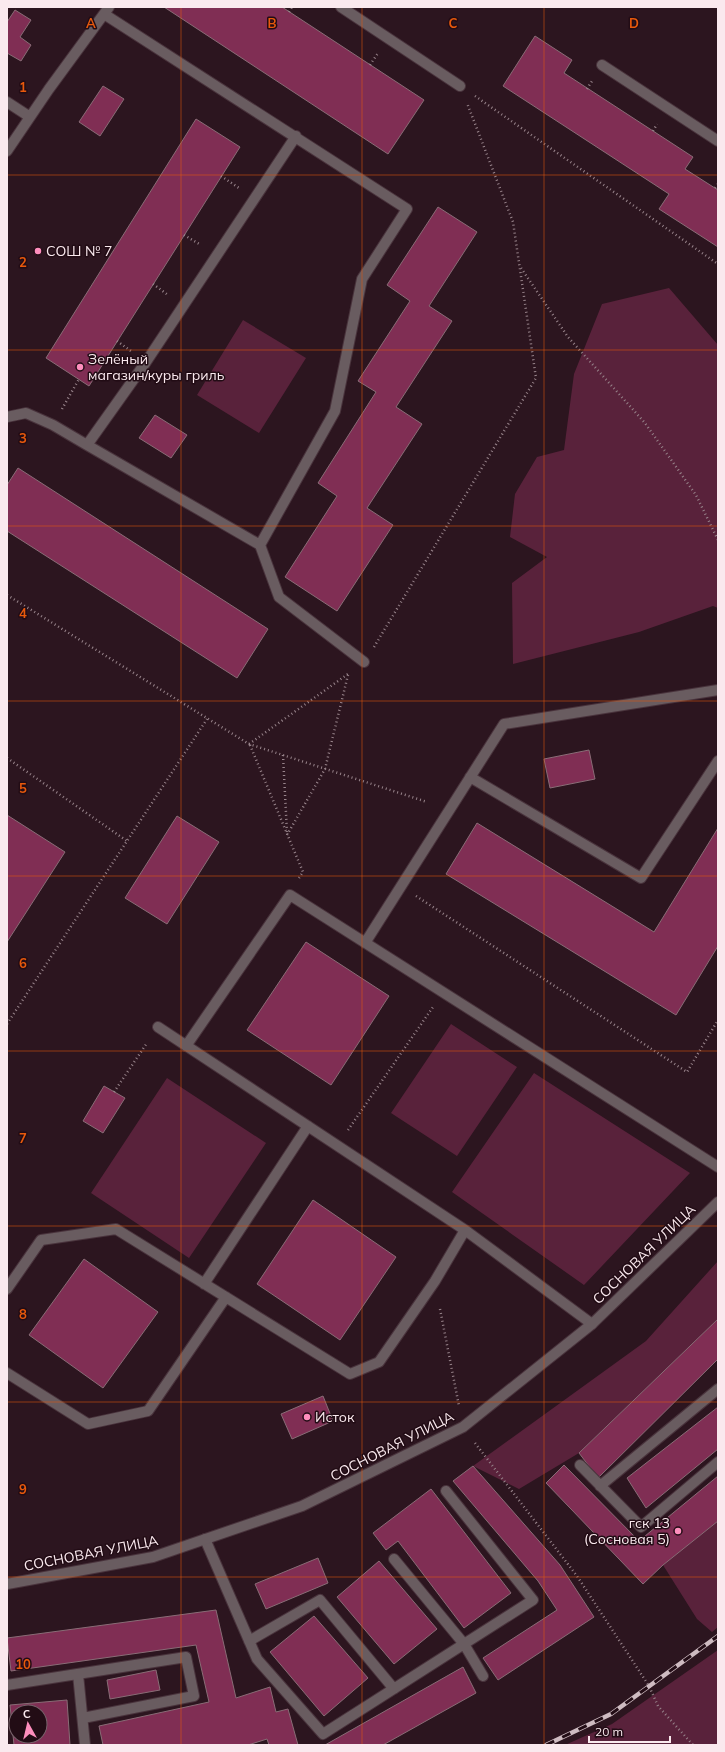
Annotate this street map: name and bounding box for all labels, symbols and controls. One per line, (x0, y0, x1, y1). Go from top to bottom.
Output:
text: A (86, 15, 96, 31)
text: B (268, 15, 277, 31)
text: C (449, 15, 458, 31)
text: D (629, 15, 639, 31)
text: 1 (19, 79, 27, 95)
place label: СОШ № 7 (46, 242, 112, 260)
marker: СОШ № 7 (33, 246, 43, 256)
text: 2 (19, 254, 27, 270)
place label: Зелёный магазин/куры гриль (88, 350, 225, 384)
marker: Зелёный магазин/куры гриль (75, 362, 85, 372)
text: 3 (19, 430, 27, 446)
text: 4 (19, 605, 27, 621)
text: 5 (19, 780, 27, 796)
text: 6 (19, 955, 27, 971)
text: 7 (19, 1130, 27, 1146)
street label: СОСНОВАЯ УЛИЦА (589, 1200, 700, 1308)
text: 8 (19, 1306, 27, 1322)
street label: СОСНОВАЯ УЛИЦА (327, 1407, 457, 1485)
place label: Исток (315, 1408, 355, 1426)
marker: Исток (302, 1412, 312, 1422)
text: 9 (19, 1481, 27, 1497)
place label: гск 13 (Сосновая 5) (584, 1514, 670, 1548)
marker: гск 13 (Сосновая 5) (673, 1526, 683, 1536)
street label: СОСНОВАЯ УЛИЦА (22, 1531, 160, 1575)
text: 10 (15, 1656, 31, 1672)
north arrow (8, 1704, 48, 1744)
text: С (22, 1707, 32, 1722)
scale bar (589, 1718, 670, 1744)
text: 20 m (595, 1724, 623, 1739)

